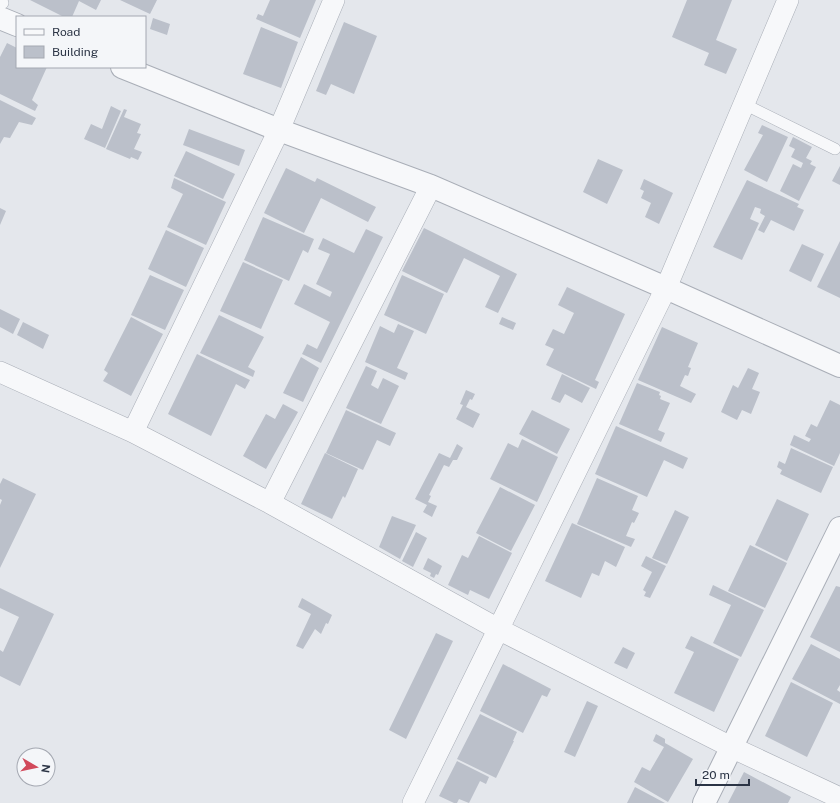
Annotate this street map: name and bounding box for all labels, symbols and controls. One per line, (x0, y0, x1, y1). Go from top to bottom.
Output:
legend (16, 16, 146, 68)
text: Road (52, 25, 80, 39)
text: Building (52, 45, 98, 59)
north arrow (16, 747, 56, 787)
scale bar (696, 761, 749, 787)
text: N (39, 763, 52, 774)
text: 20 m (702, 768, 730, 782)

